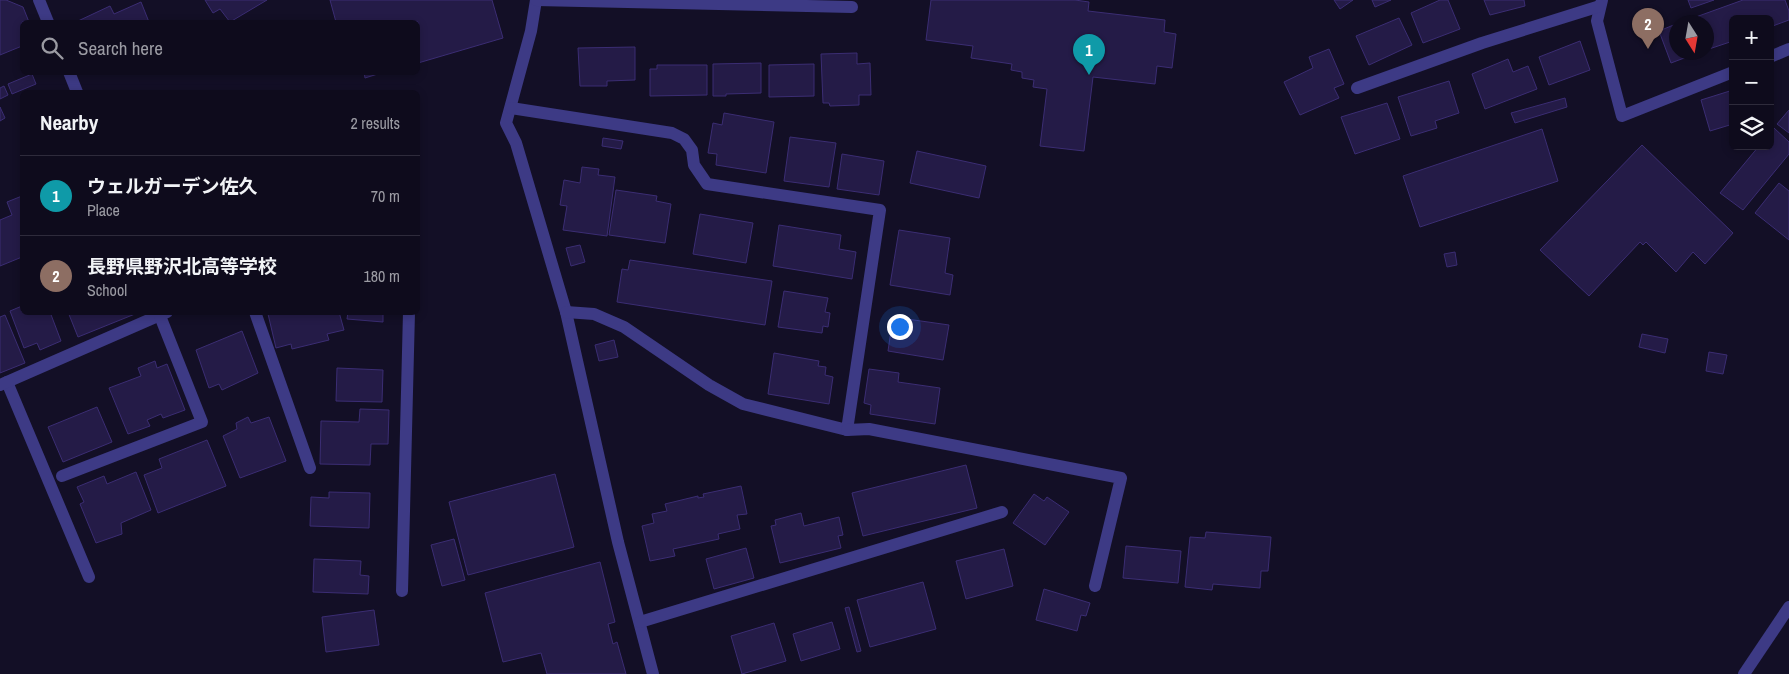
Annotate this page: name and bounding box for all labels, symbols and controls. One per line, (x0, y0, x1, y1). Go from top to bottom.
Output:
pin: 2 (1632, 8, 1664, 49)
north arrow (1669, 15, 1714, 60)
map controls (1729, 15, 1774, 150)
button: + (1729, 15, 1774, 60)
search box (20, 20, 420, 75)
icon: search (38, 34, 66, 62)
pin: 1 (1073, 34, 1105, 75)
text: Search here (78, 35, 163, 61)
button: − (1729, 60, 1774, 105)
button: layers (1729, 105, 1774, 150)
text: Nearby (40, 108, 98, 137)
text: 2 results (350, 112, 400, 134)
text: ウェルガーデン佐久 (87, 173, 257, 199)
text: 1 (52, 185, 60, 207)
text: 70 m (371, 185, 400, 207)
text: Place (87, 199, 120, 221)
text: 長野県野沢北高等学校 (87, 253, 277, 279)
text: 2 (52, 265, 60, 287)
text: 180 m (364, 265, 400, 287)
text: School (87, 279, 127, 301)
your location (887, 314, 913, 340)

